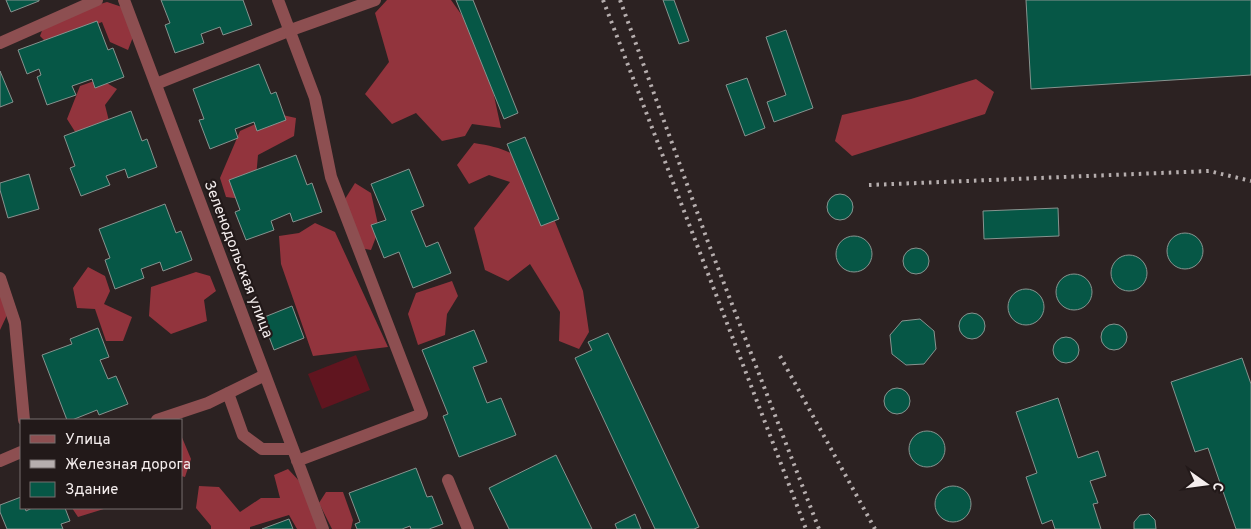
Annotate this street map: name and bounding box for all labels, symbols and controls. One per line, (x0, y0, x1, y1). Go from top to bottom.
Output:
street label: Зеленодольская улица (199, 178, 276, 341)
legend (20, 419, 182, 509)
text: Улица (65, 431, 110, 450)
text: Железная дорога (65, 456, 191, 475)
north arrow (1181, 459, 1231, 509)
text: С (1208, 480, 1226, 493)
text: Здание (65, 481, 118, 500)

